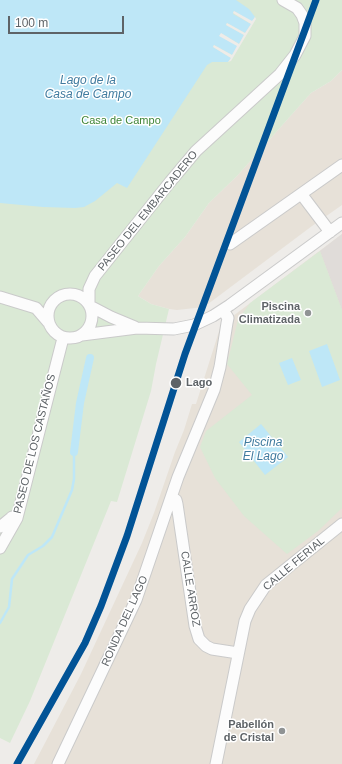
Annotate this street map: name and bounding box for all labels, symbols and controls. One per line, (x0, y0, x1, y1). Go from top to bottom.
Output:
scale bar (10, 8, 126, 34)
text: 100 m (15, 16, 48, 30)
water label: Lago de la Casa de Campo (45, 74, 131, 102)
park label: Casa de Campo (81, 114, 161, 128)
street label: PASEO DEL EMBARCADERO (95, 148, 201, 274)
place label: Piscina Climatizada (239, 300, 300, 326)
marker: Piscina Climatizada (303, 308, 313, 318)
street label: PASEO DE LOS CASTAÑOS (11, 373, 59, 515)
marker: Lago (169, 376, 183, 390)
place label: Lago (186, 376, 212, 390)
water label: Piscina El Lago (243, 436, 283, 464)
street label: CALLE FERIAL (260, 534, 328, 594)
street label: CALLE ARROZ (178, 550, 202, 628)
street label: RONDA DEL LAGO (99, 574, 151, 668)
place label: Pabellón de Cristal (224, 718, 274, 744)
marker: Pabellón de Cristal (277, 726, 287, 736)

